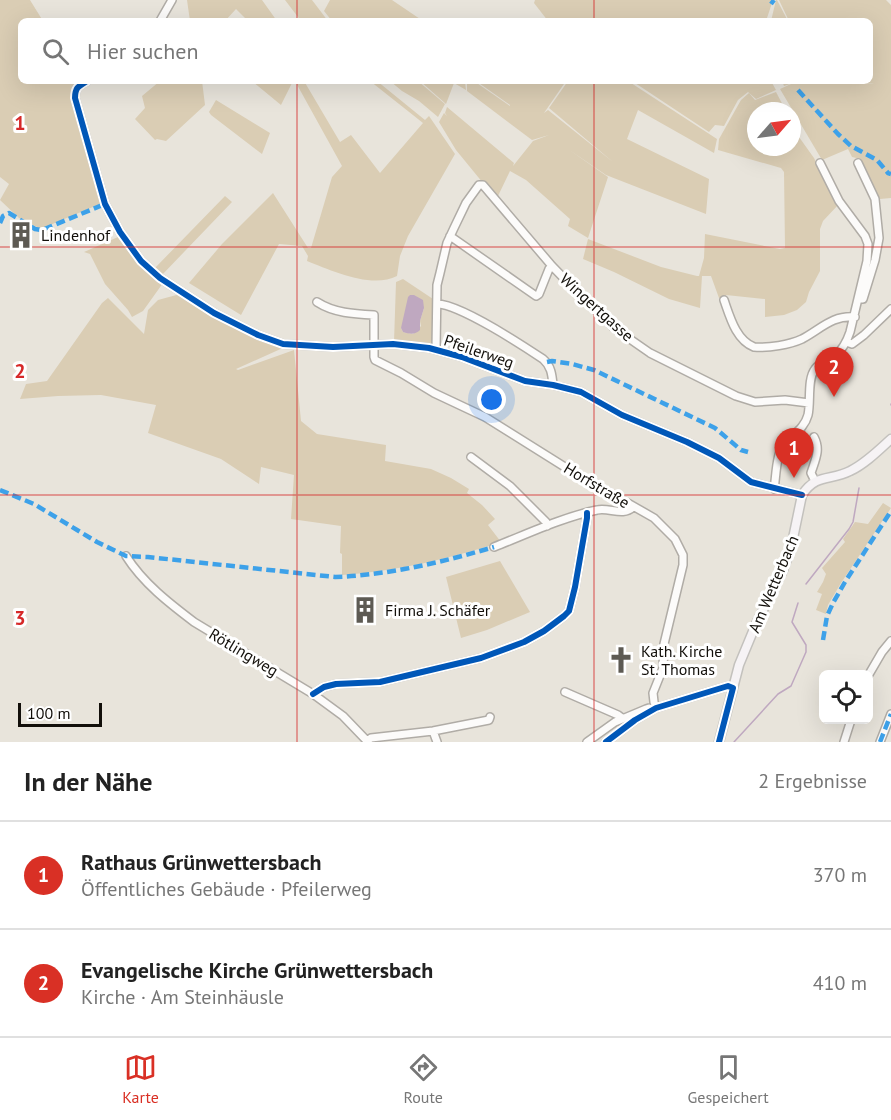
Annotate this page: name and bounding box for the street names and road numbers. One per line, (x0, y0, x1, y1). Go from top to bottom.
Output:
street label: Wingertgasse (556, 269, 638, 345)
street label: Pfeilerweg (441, 330, 517, 372)
street label: Horfstraße (561, 458, 633, 512)
street label: Am Wetterbach (744, 532, 802, 636)
street label: Rötlingweg (206, 624, 282, 680)

